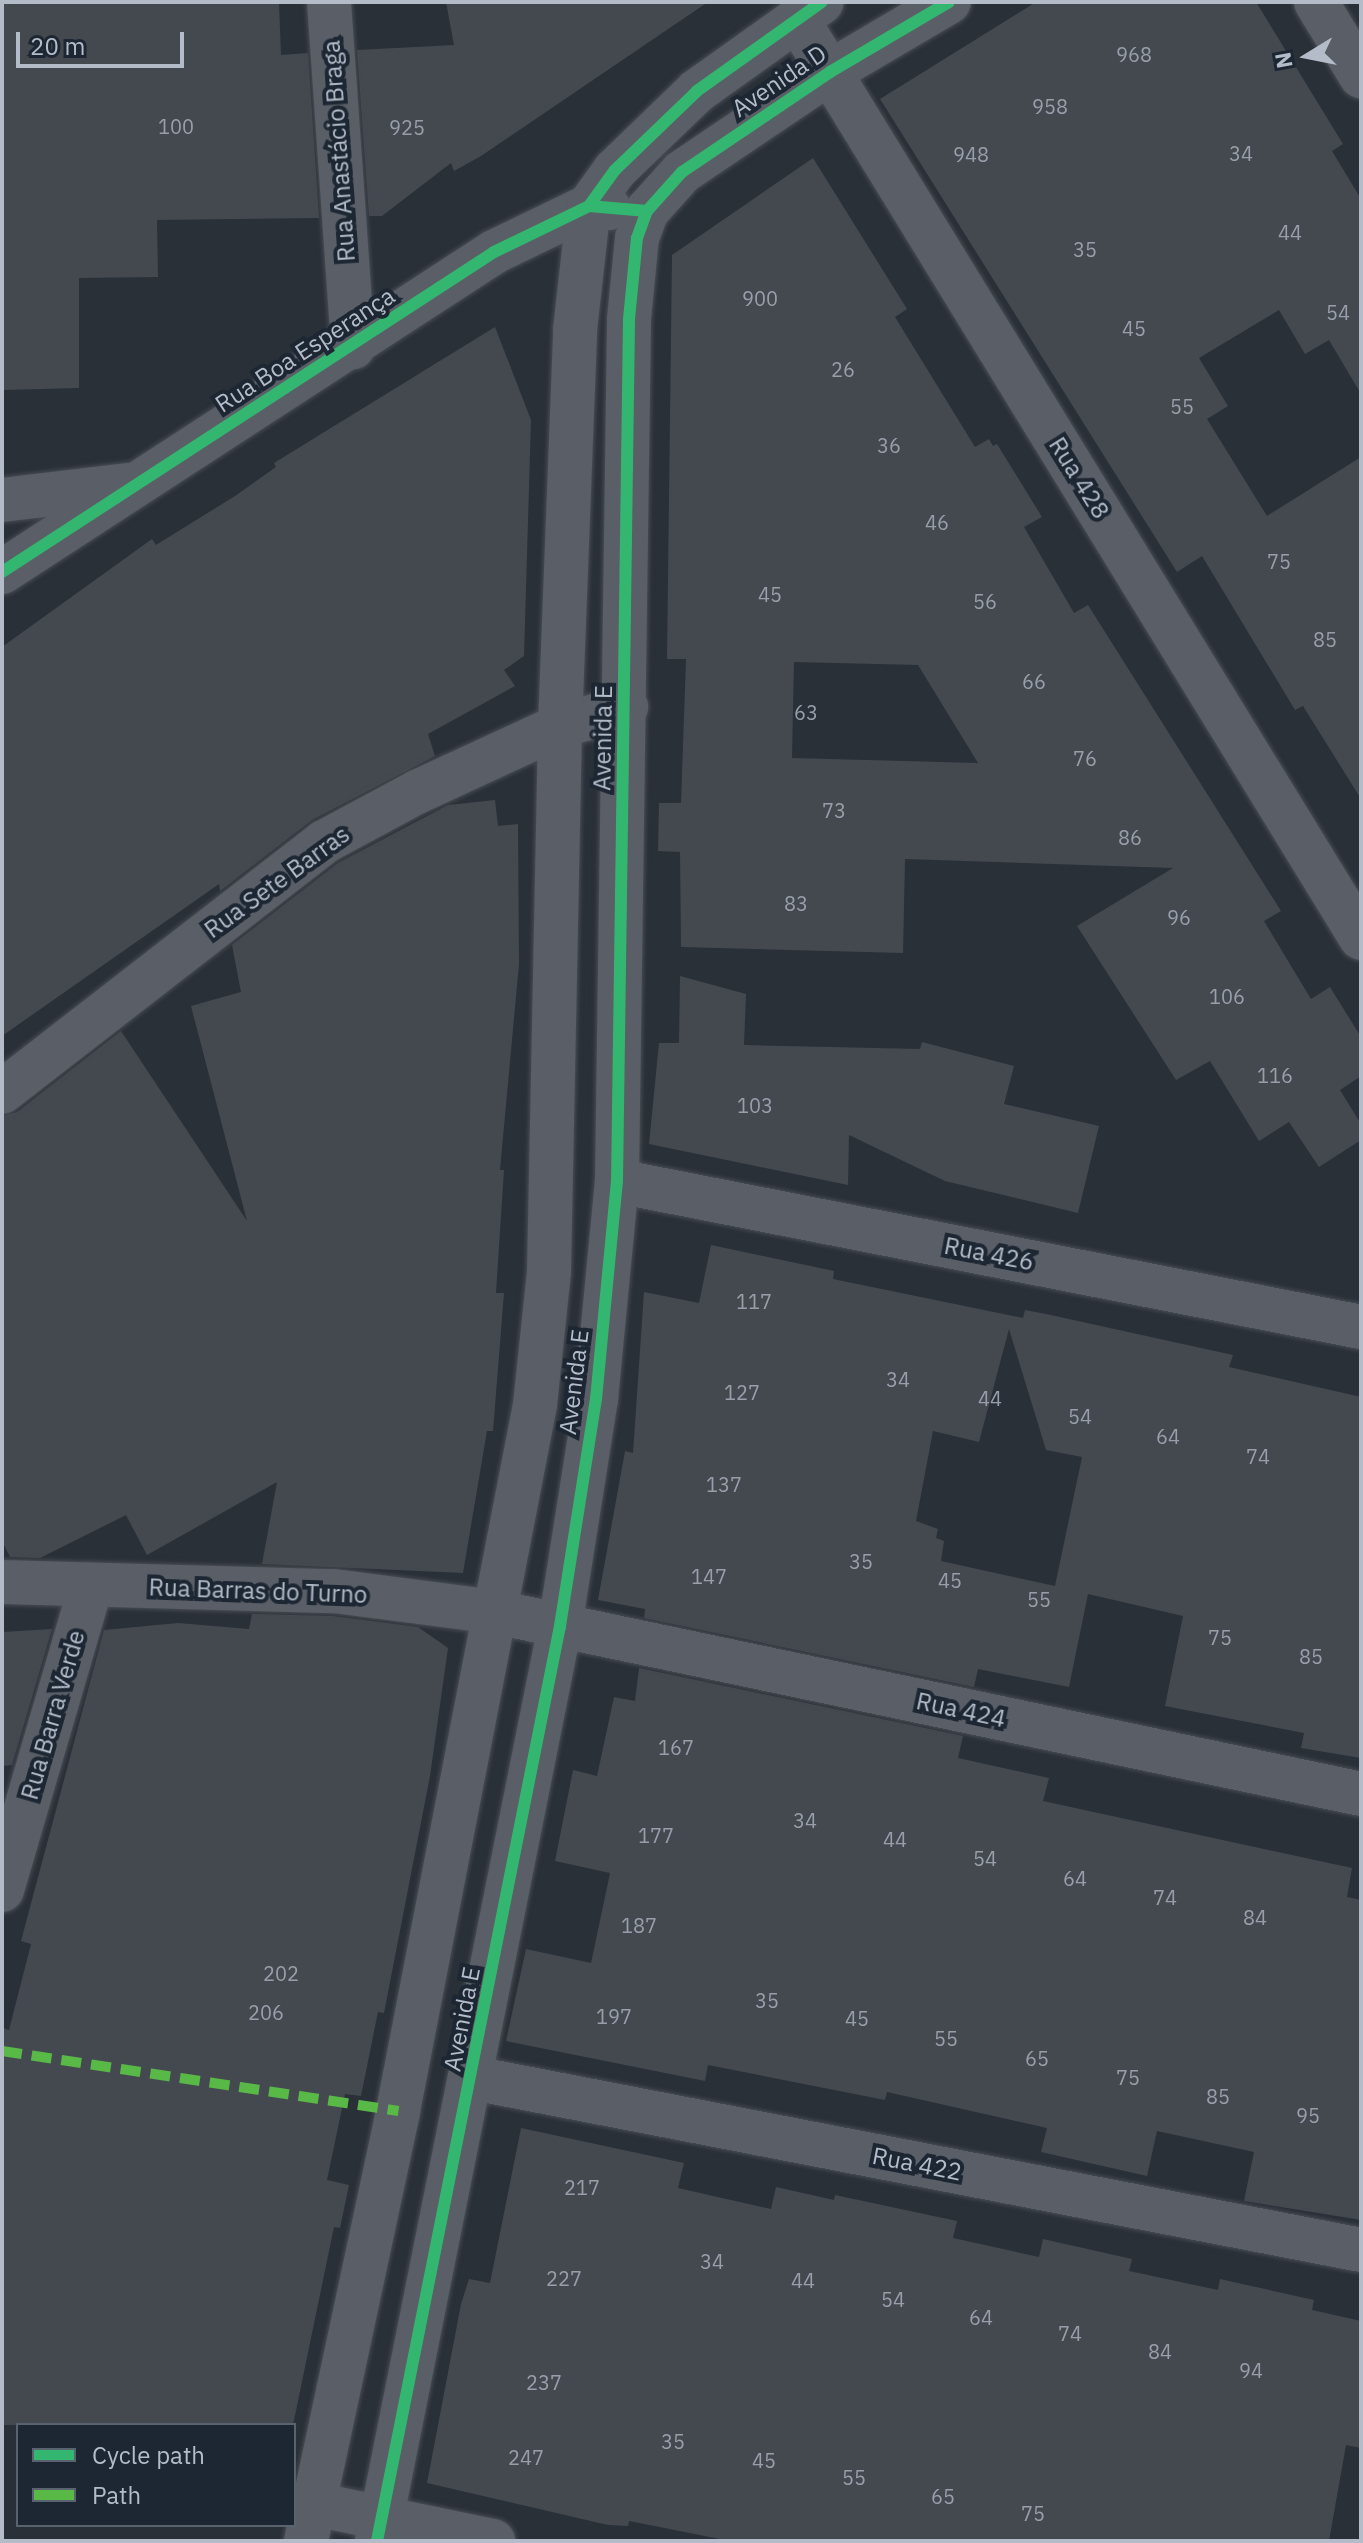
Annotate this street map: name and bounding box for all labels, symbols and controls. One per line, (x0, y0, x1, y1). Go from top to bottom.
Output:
scale bar (20, 16, 188, 66)
north arrow (1267, 16, 1347, 96)
text: 20 m (30, 30, 85, 62)
street label: Rua Anastácio Braga (317, 39, 361, 263)
street label: Avenida D (726, 39, 832, 123)
house number: 968 (1116, 42, 1152, 66)
text: N (1267, 50, 1299, 71)
house number: 958 (1032, 94, 1068, 118)
house number: 100 (158, 114, 194, 138)
house number: 925 (389, 115, 425, 139)
house number: 34 (1229, 141, 1253, 165)
house number: 948 (953, 142, 989, 166)
house number: 44 (1278, 220, 1302, 244)
house number: 35 (1073, 237, 1097, 261)
street label: Rua Boa Esperança (210, 281, 400, 419)
house number: 900 (742, 286, 778, 310)
house number: 54 (1326, 300, 1350, 324)
house number: 45 (1122, 316, 1146, 340)
house number: 26 (831, 357, 855, 381)
house number: 55 (1170, 394, 1194, 418)
street label: Rua 428 (1043, 432, 1115, 524)
house number: 36 (877, 433, 901, 457)
house number: 46 (925, 510, 949, 534)
house number: 75 (1267, 549, 1291, 573)
house number: 45 (758, 582, 782, 606)
house number: 56 (973, 589, 997, 613)
house number: 85 (1313, 627, 1337, 651)
house number: 66 (1022, 669, 1046, 693)
street label: Avenida E (588, 685, 618, 791)
house number: 63 (794, 700, 818, 724)
house number: 76 (1073, 746, 1097, 770)
house number: 73 (822, 798, 846, 822)
street label: Rua Sete Barras (199, 820, 355, 944)
house number: 86 (1118, 825, 1142, 849)
house number: 83 (784, 891, 808, 915)
house number: 96 (1167, 905, 1191, 929)
house number: 106 (1209, 984, 1245, 1008)
house number: 116 (1257, 1063, 1293, 1087)
house number: 103 (737, 1093, 773, 1117)
street label: Rua 426 (942, 1231, 1036, 1277)
house number: 117 (736, 1289, 772, 1313)
street label: Avenida E (553, 1328, 595, 1436)
house number: 34 (886, 1367, 910, 1391)
house number: 127 (724, 1380, 760, 1404)
house number: 44 (978, 1386, 1002, 1410)
house number: 54 (1068, 1404, 1092, 1428)
house number: 64 (1156, 1424, 1180, 1448)
house number: 74 (1246, 1444, 1270, 1468)
house number: 137 (706, 1472, 742, 1496)
house number: 35 (849, 1549, 873, 1573)
house number: 147 (691, 1564, 727, 1588)
house number: 45 (938, 1568, 962, 1592)
street label: Rua Barras do Turno (148, 1573, 368, 1609)
house number: 55 (1027, 1587, 1051, 1611)
house number: 75 (1208, 1625, 1232, 1649)
street label: Rua Barra Verde (15, 1627, 91, 1803)
house number: 85 (1299, 1644, 1323, 1668)
street label: Rua 424 (914, 1686, 1008, 1734)
house number: 167 (658, 1735, 694, 1759)
house number: 34 (793, 1808, 817, 1832)
house number: 177 (638, 1823, 674, 1847)
house number: 44 (883, 1827, 907, 1851)
house number: 54 (973, 1846, 997, 1870)
house number: 64 (1063, 1866, 1087, 1890)
house number: 74 (1153, 1885, 1177, 1909)
house number: 84 (1243, 1905, 1267, 1929)
house number: 187 (621, 1913, 657, 1937)
house number: 202 (263, 1961, 299, 1985)
street label: Avenida E (438, 1964, 486, 2074)
house number: 35 (755, 1988, 779, 2012)
house number: 206 (248, 2000, 284, 2024)
house number: 197 (596, 2004, 632, 2028)
house number: 45 (845, 2006, 869, 2030)
house number: 55 (934, 2026, 958, 2050)
house number: 65 (1025, 2046, 1049, 2070)
house number: 75 (1116, 2065, 1140, 2089)
house number: 85 (1206, 2084, 1230, 2108)
house number: 95 (1296, 2103, 1320, 2127)
street label: Rua 422 (870, 2141, 964, 2187)
house number: 217 (564, 2175, 600, 2199)
house number: 34 (700, 2249, 724, 2273)
house number: 227 (546, 2266, 582, 2290)
house number: 44 (791, 2268, 815, 2292)
house number: 54 (881, 2287, 905, 2311)
house number: 64 (969, 2305, 993, 2329)
house number: 74 (1058, 2321, 1082, 2345)
house number: 84 (1148, 2339, 1172, 2363)
house number: 94 (1239, 2358, 1263, 2382)
house number: 237 (526, 2370, 562, 2394)
legend (16, 2423, 296, 2527)
house number: 35 (661, 2429, 685, 2453)
text: Cycle path (92, 2439, 205, 2471)
house number: 247 (508, 2445, 544, 2469)
house number: 45 (752, 2448, 776, 2472)
house number: 55 (842, 2465, 866, 2489)
text: Path (92, 2479, 141, 2511)
house number: 65 (931, 2484, 955, 2508)
house number: 75 (1021, 2501, 1045, 2525)

